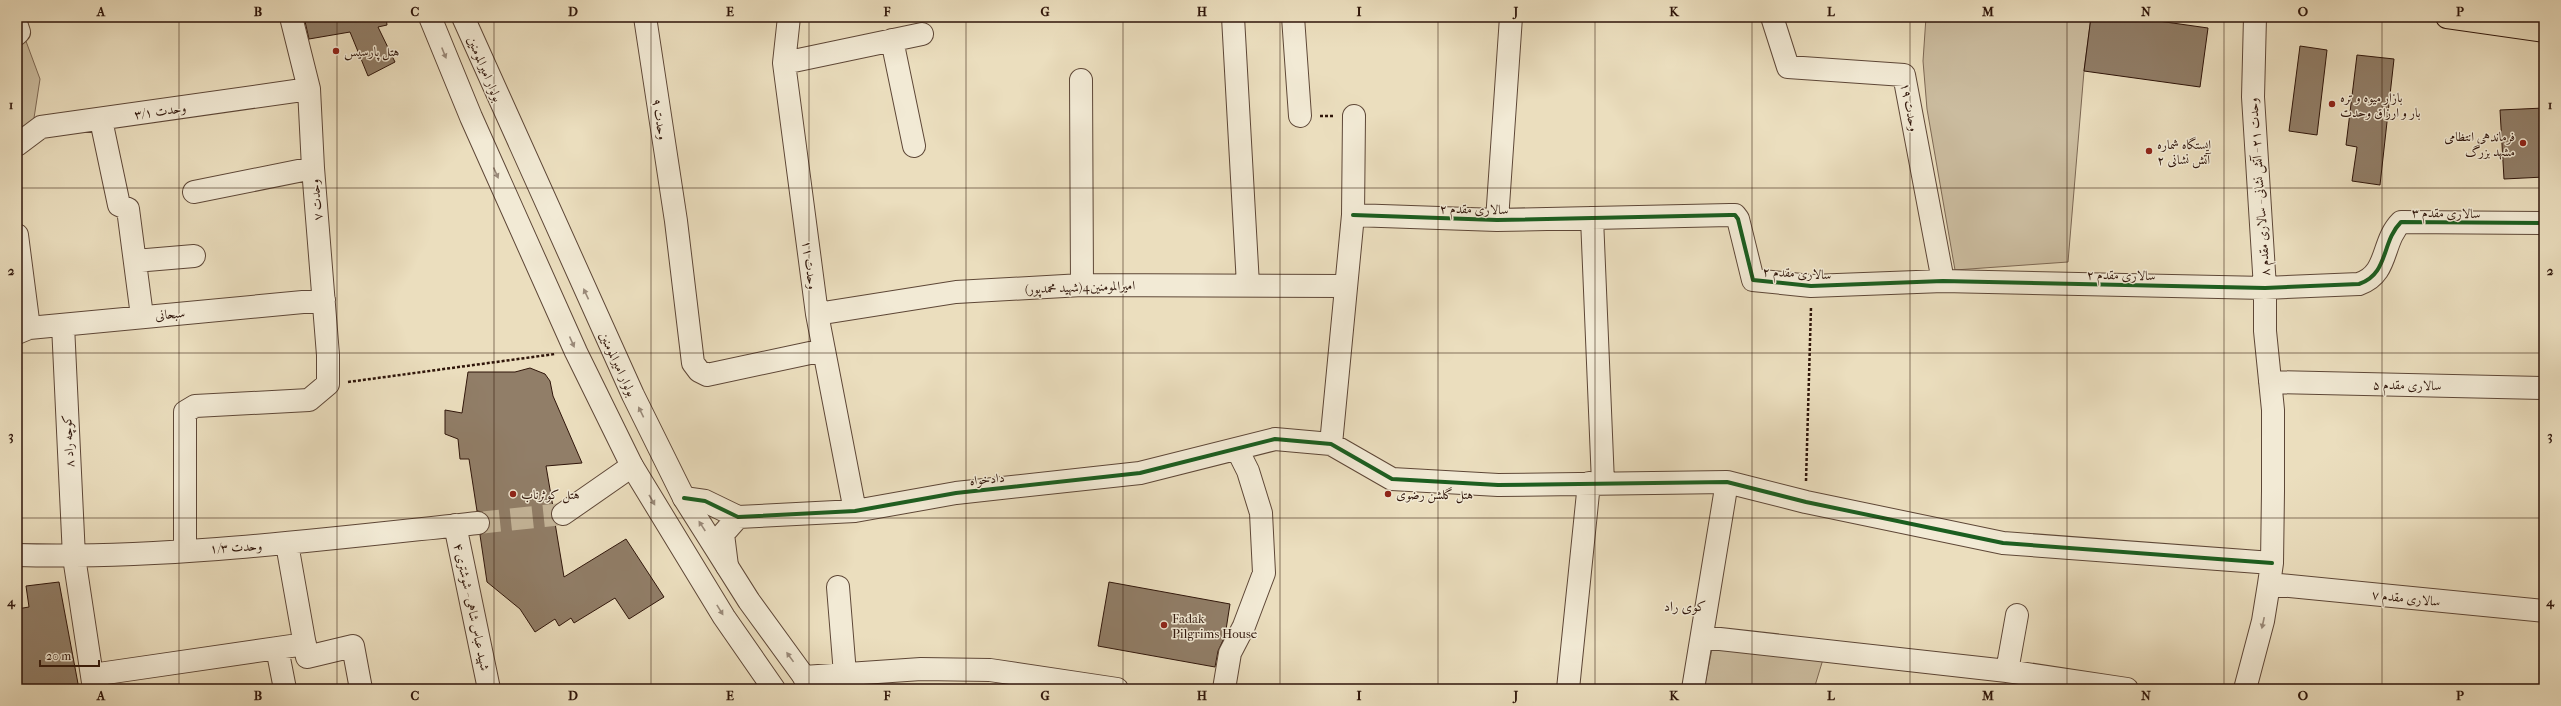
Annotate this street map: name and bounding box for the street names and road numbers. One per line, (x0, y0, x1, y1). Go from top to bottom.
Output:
street label: بولوار امیرالمومنین (464, 34, 505, 104)
street label: وحدت ۱۹ (1898, 81, 1922, 133)
street label: وحدت ۹ (649, 97, 671, 141)
street label: وحدت ۲۱ - آتش نشانی - سالاری مقدم ۸ (2245, 97, 2277, 277)
street label: وحدت ۳/۱ (133, 100, 187, 122)
street label: وحدت ۷ (307, 179, 325, 221)
street label: سالاری مقدم ۲ (1439, 201, 1509, 221)
street label: سالاری مقدم ۳ (2411, 205, 2481, 225)
street label: وحدت ۱۱ (800, 240, 820, 290)
street label: سالاری مقدم ۲ (1762, 264, 1832, 286)
street label: سالاری مقدم ۲ (2086, 267, 2156, 287)
street label: امیرالمومنین4(شهید محمدپور) (1025, 278, 1136, 298)
street label: سبحانی (154, 305, 186, 324)
street label: بولوار امیرالمومنین (596, 329, 639, 399)
street label: سالاری مقدم ۵ (2372, 377, 2442, 397)
street label: کوچه راد ۸ (59, 414, 78, 468)
street label: دادخواه (969, 470, 1005, 489)
street label: وحدت ۱/۳ (209, 538, 263, 556)
street label: شهید عباس شاهی - شوشتری ۴ (450, 542, 493, 672)
street label: سالاری مقدم ۷ (2370, 587, 2441, 613)

